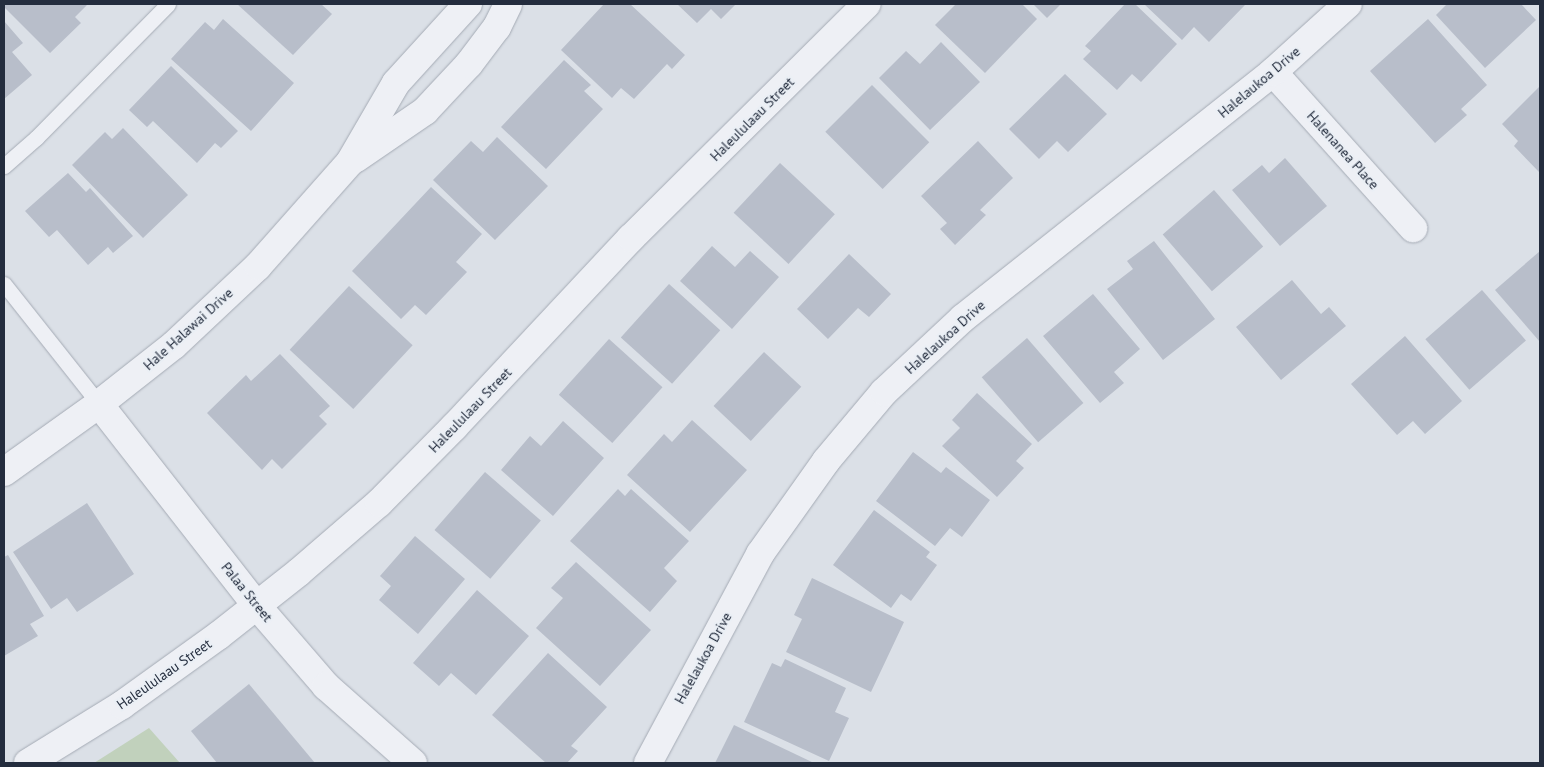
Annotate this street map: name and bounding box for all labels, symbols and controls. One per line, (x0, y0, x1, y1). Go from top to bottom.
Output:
street label: Halelaukoa Drive (1214, 43, 1304, 121)
street label: Haleululaau Street (707, 74, 797, 164)
street label: Halenanea Place (1303, 107, 1383, 193)
street label: Hale Halawai Drive (140, 284, 236, 374)
street label: Halelaukoa Drive (901, 297, 989, 377)
street label: Haleululaau Street (425, 364, 515, 456)
street label: Palaa Street (218, 559, 276, 625)
street label: Halelaukoa Drive (671, 609, 735, 707)
street label: Haleululaau Street (113, 635, 215, 713)

